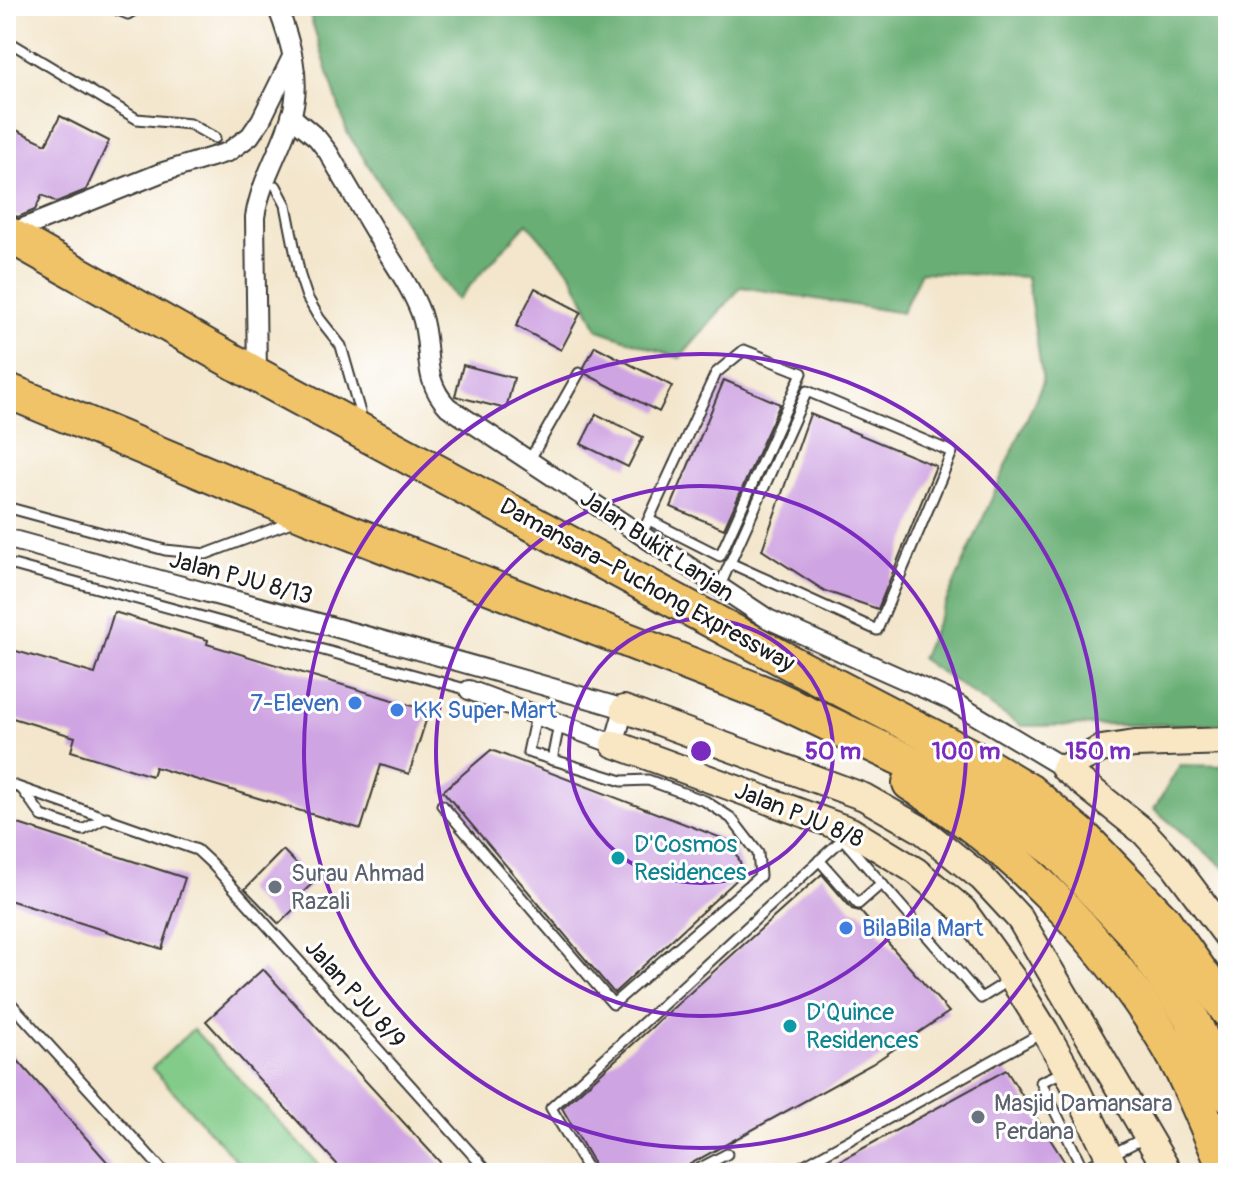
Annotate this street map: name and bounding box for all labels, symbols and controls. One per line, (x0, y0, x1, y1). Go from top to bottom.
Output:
street label: Jalan Bukit Lanjan (574, 484, 740, 608)
street label: Damansara–Puchong Expressway (494, 492, 800, 678)
street label: Jalan PJU 8/13 (166, 545, 316, 611)
place label: 7-Eleven (250, 689, 339, 718)
marker: 7-Eleven (346, 694, 364, 712)
place label: KK Super Mart (413, 696, 557, 725)
marker: KK Super Mart (388, 701, 406, 719)
centre of rings (687, 737, 715, 765)
text: 50 m (805, 737, 861, 766)
text: 100 m (932, 737, 1000, 766)
text: 150 m (1065, 737, 1131, 766)
street label: Jalan PJU 8/8 (730, 776, 868, 854)
place label: D'Cosmos Residences (634, 830, 747, 887)
marker: D'Cosmos Residences (609, 849, 627, 867)
place label: Surau Ahmad Razali (291, 859, 425, 916)
marker: Surau Ahmad Razali (266, 878, 284, 896)
place label: BilaBila Mart (862, 914, 984, 943)
marker: BilaBila Mart (837, 919, 855, 937)
street label: Jalan PJU 8/9 (299, 934, 411, 1054)
place label: D'Quince Residences (806, 998, 919, 1055)
marker: D'Quince Residences (781, 1017, 799, 1035)
place label: Masjid Damansara Perdana (994, 1089, 1173, 1146)
marker: Masjid Damansara Perdana (969, 1108, 987, 1126)

